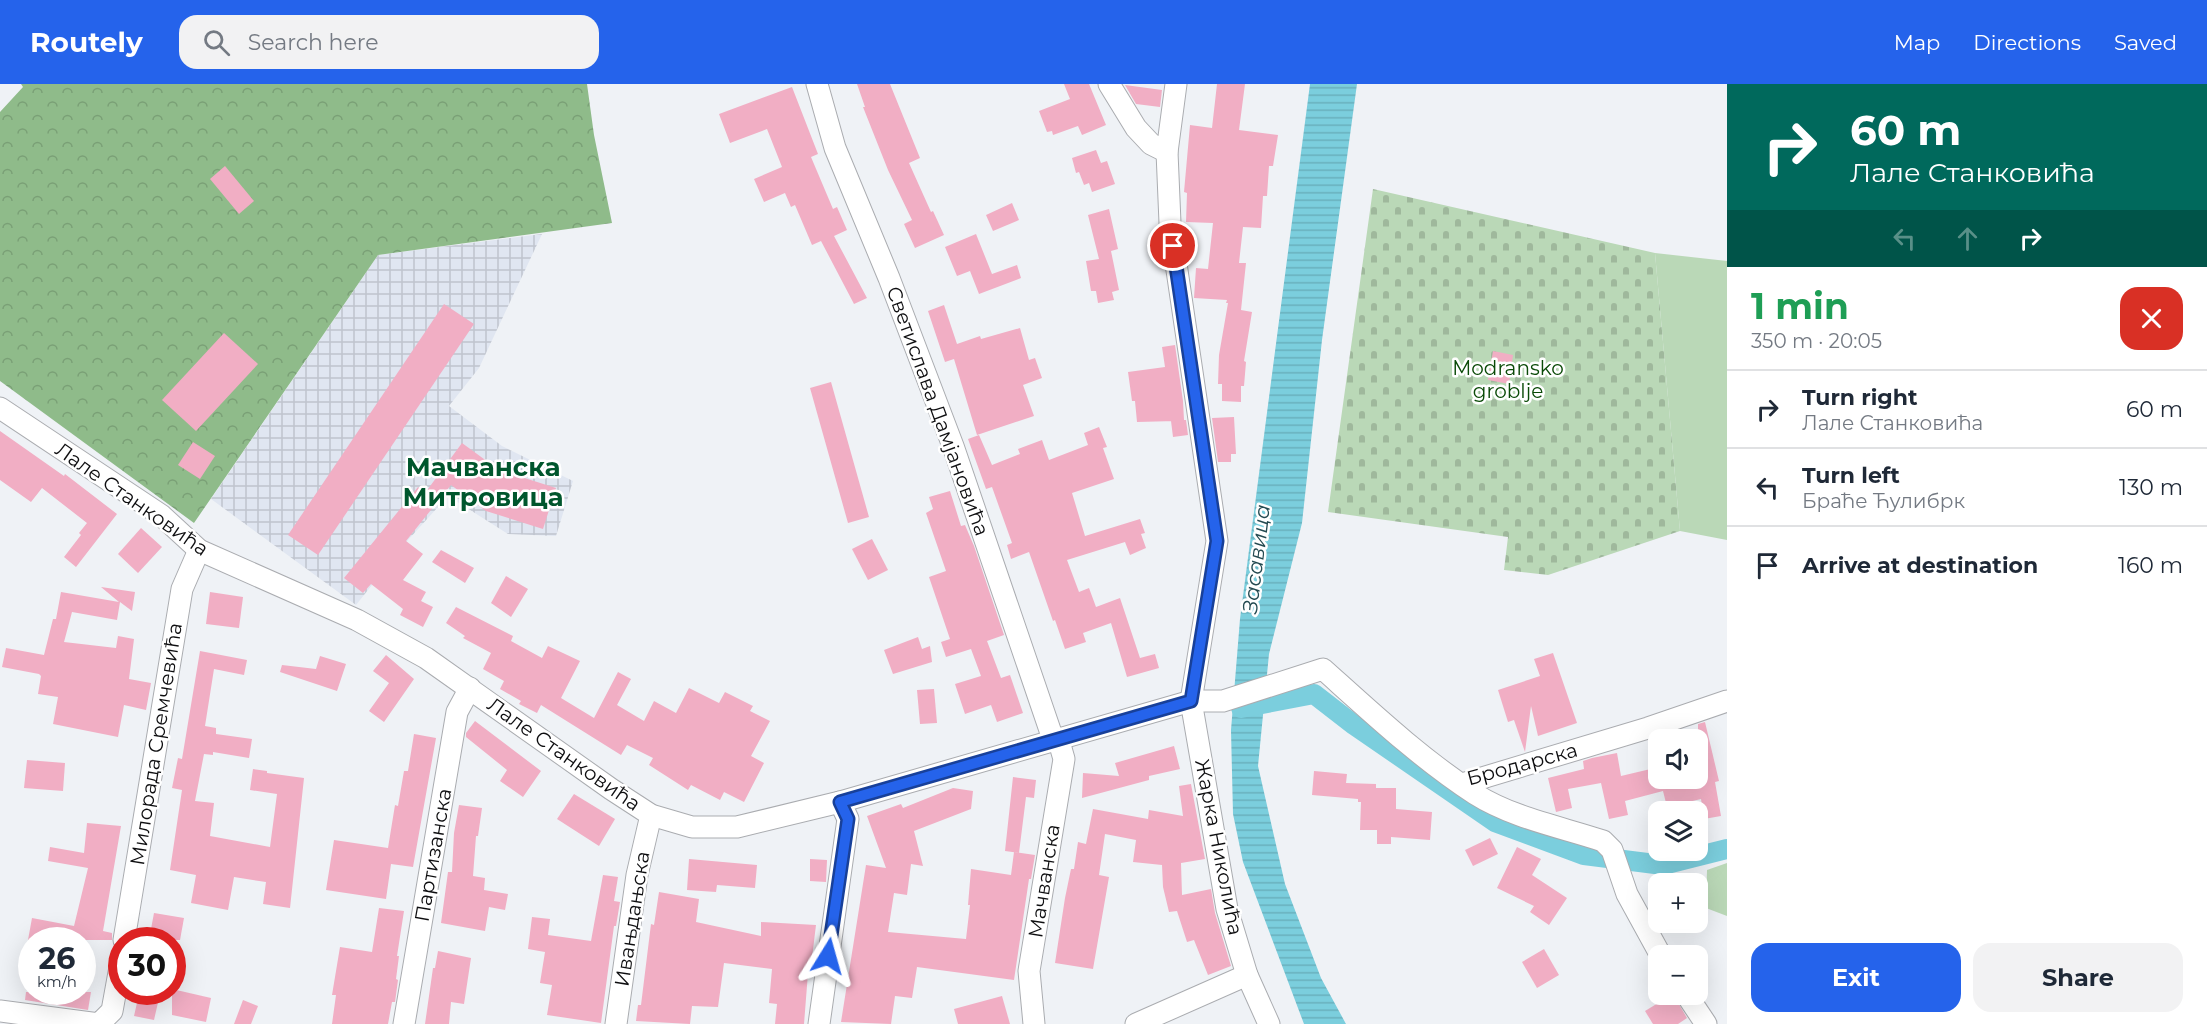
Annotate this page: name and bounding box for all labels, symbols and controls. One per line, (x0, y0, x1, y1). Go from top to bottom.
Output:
search box (179, 15, 599, 69)
text: Routely (30, 25, 143, 59)
icon: search (200, 26, 233, 59)
text: Search here (248, 29, 379, 56)
text: Map (1894, 30, 1940, 55)
text: Directions (1973, 30, 2081, 55)
text: Saved (2114, 30, 2177, 55)
text: 60 m (1850, 104, 1961, 156)
icon: right (1751, 108, 1829, 186)
text: Лале Станковића (1850, 156, 2095, 189)
pin (1147, 220, 1198, 271)
icon: left (1888, 222, 1921, 255)
icon: ahead (1951, 222, 1984, 255)
icon: right (2014, 222, 2047, 255)
icon: arrive (1156, 229, 1189, 262)
street label: Светислава Дамјановића (882, 283, 994, 539)
text: 1 min (1751, 284, 1849, 328)
button: close (2120, 287, 2183, 350)
text: 350 m · 20:05 (1751, 329, 1882, 353)
park label: Modransko groblje (1452, 356, 1564, 403)
text: Turn right (1802, 384, 1917, 411)
icon: right (1751, 393, 1784, 426)
text: 60 m (2126, 396, 2183, 423)
text: Лале Станковића (1802, 411, 1983, 435)
street label: Лале Станковића (51, 437, 213, 561)
district label: Мачванска Митровица (402, 451, 564, 513)
text: Turn left (1802, 462, 1900, 489)
icon: left (1751, 471, 1784, 504)
text: 130 m (2119, 474, 2183, 501)
text: Браће Ћулибрк (1802, 489, 1965, 513)
water label: Засавица (1237, 503, 1275, 616)
icon: arrive (1751, 549, 1784, 582)
text: Arrive at destination (1802, 552, 2038, 579)
text: 160 m (2118, 552, 2183, 579)
street label: Милорада Сремчевића (125, 621, 187, 867)
street label: Лале Станковића (483, 692, 645, 816)
map controls (1648, 729, 1708, 1005)
button: sound (1648, 729, 1708, 789)
street label: Бродарска (1464, 738, 1580, 790)
street label: Жарка Николића (1190, 757, 1248, 937)
street label: Партизанска (409, 786, 457, 924)
button: layers (1648, 801, 1708, 861)
street label: Мачванска (1023, 823, 1065, 939)
street label: Ивањдањска (609, 850, 655, 988)
button: + (1648, 873, 1708, 933)
position arrow (796, 924, 860, 988)
speed limit sign: 30 (108, 927, 186, 1005)
text: 26 (39, 940, 75, 977)
button: Exit (1751, 943, 1961, 1012)
button: Share (1973, 943, 2183, 1012)
button: − (1648, 945, 1708, 1005)
text: km/h (37, 972, 77, 991)

